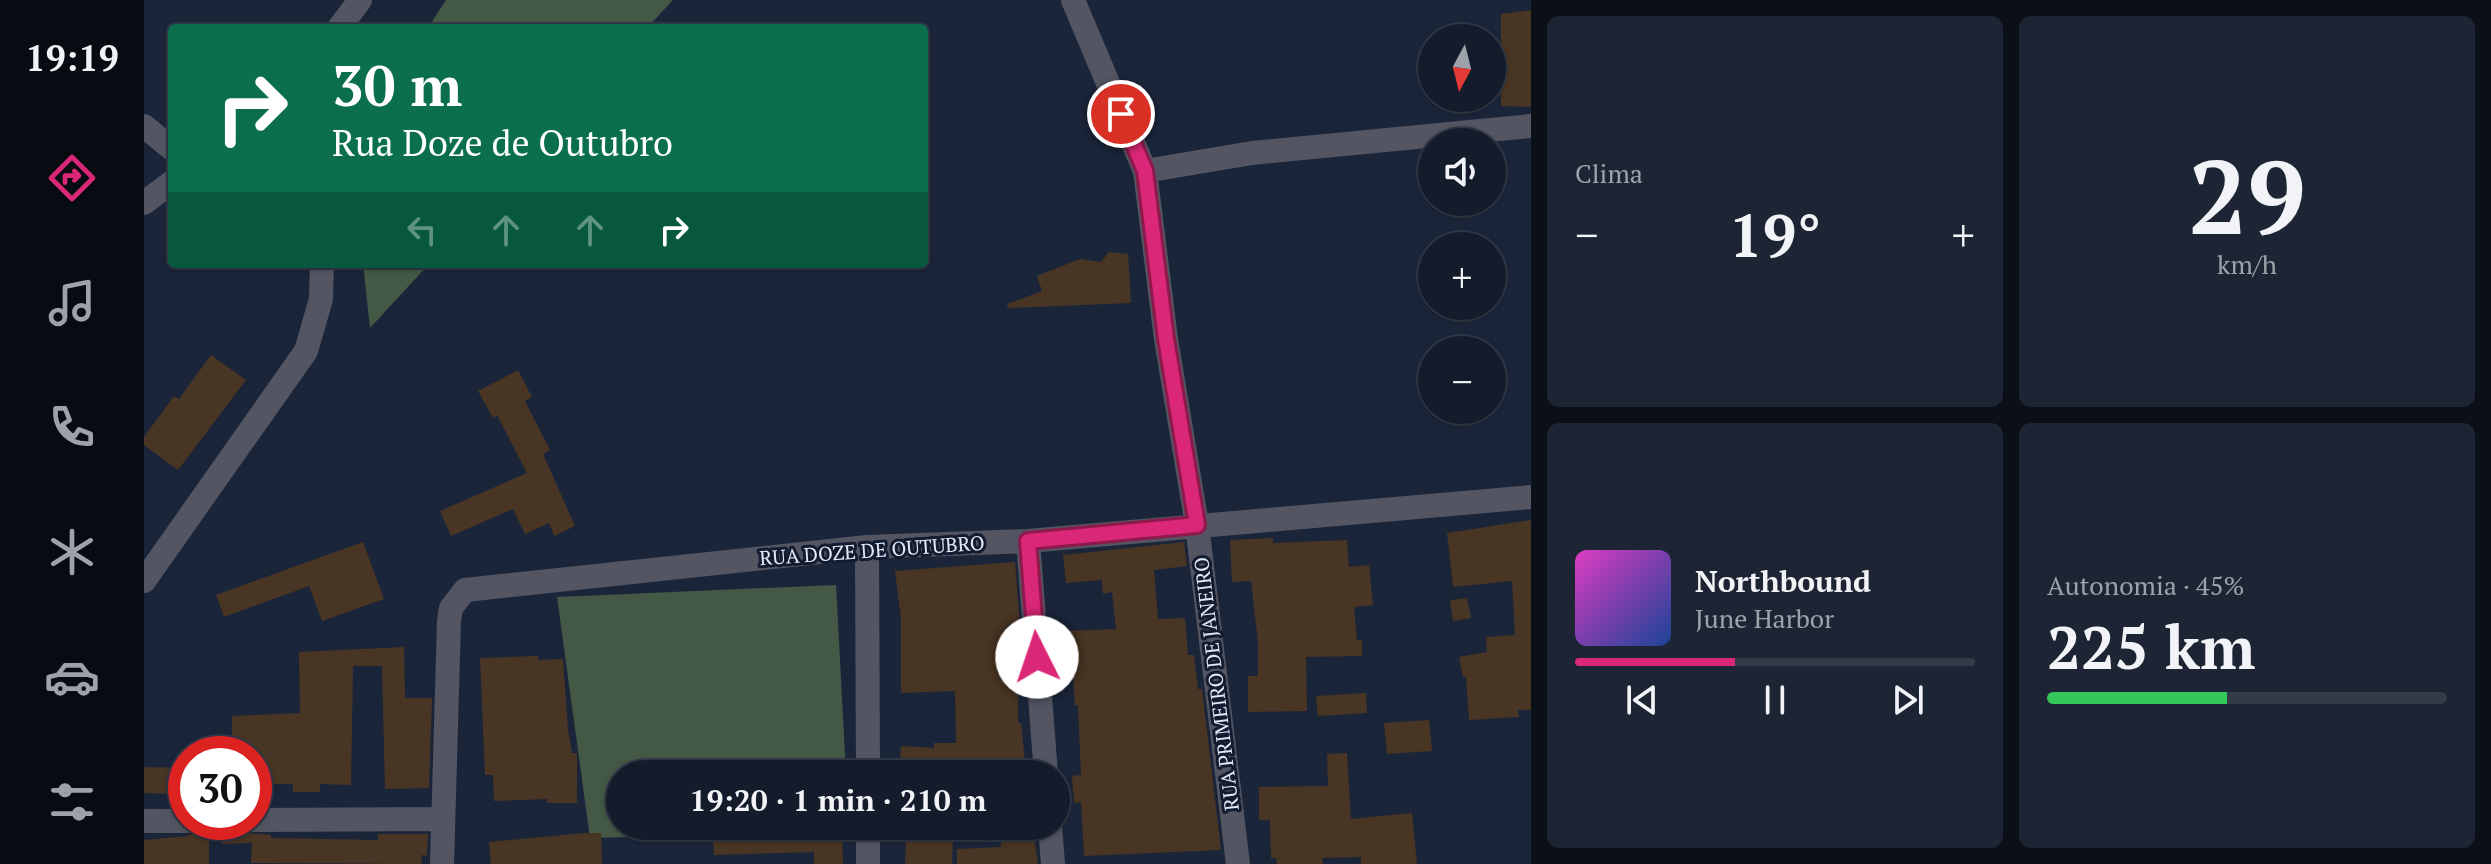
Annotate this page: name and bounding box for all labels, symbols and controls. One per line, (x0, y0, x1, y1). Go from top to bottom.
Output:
north arrow (1418, 24, 1506, 112)
map controls (1418, 24, 1506, 424)
text: 19:19 (25, 34, 119, 81)
text: 30 m (332, 48, 462, 122)
icon: right (200, 56, 304, 160)
pin (1087, 80, 1155, 148)
icon: arrive (1099, 92, 1143, 136)
text: Rua Doze de Outubro (332, 119, 673, 166)
text: 29 (2188, 126, 2306, 264)
button: sound (1418, 128, 1506, 216)
icon: directions (44, 150, 100, 206)
text: Clima (1575, 156, 1643, 190)
text: 19° (1729, 195, 1821, 274)
text: − (1575, 205, 1598, 264)
text: + (1952, 205, 1975, 264)
icon: left (400, 208, 444, 252)
icon: ahead (484, 208, 528, 252)
icon: ahead (568, 208, 612, 252)
icon: right (652, 208, 696, 252)
button: + (1418, 232, 1506, 320)
text: km/h (2217, 247, 2277, 281)
icon: music (44, 275, 100, 331)
button: − (1418, 336, 1506, 424)
icon: phone (44, 399, 100, 455)
icon: climate (44, 524, 100, 580)
street label: RUA DOZE DE OUTUBRO (759, 529, 985, 571)
street label: RUA PRIMEIRO DE JANEIRO (1187, 556, 1245, 812)
text: Northbound (1695, 561, 1871, 601)
text: Autonomia · 45% (2047, 568, 2245, 602)
text: June Harbor (1695, 601, 1834, 635)
text: 225 km (2047, 607, 2255, 686)
position arrow (995, 615, 1079, 699)
icon: car (44, 649, 100, 705)
icon: previous (1620, 678, 1664, 722)
icon: pause (1753, 678, 1797, 722)
icon: next (1886, 678, 1930, 722)
speed limit sign: 30 (168, 736, 272, 840)
icon: filters (44, 774, 100, 830)
text: 19:20 · 1 min · 210 m (690, 780, 986, 820)

